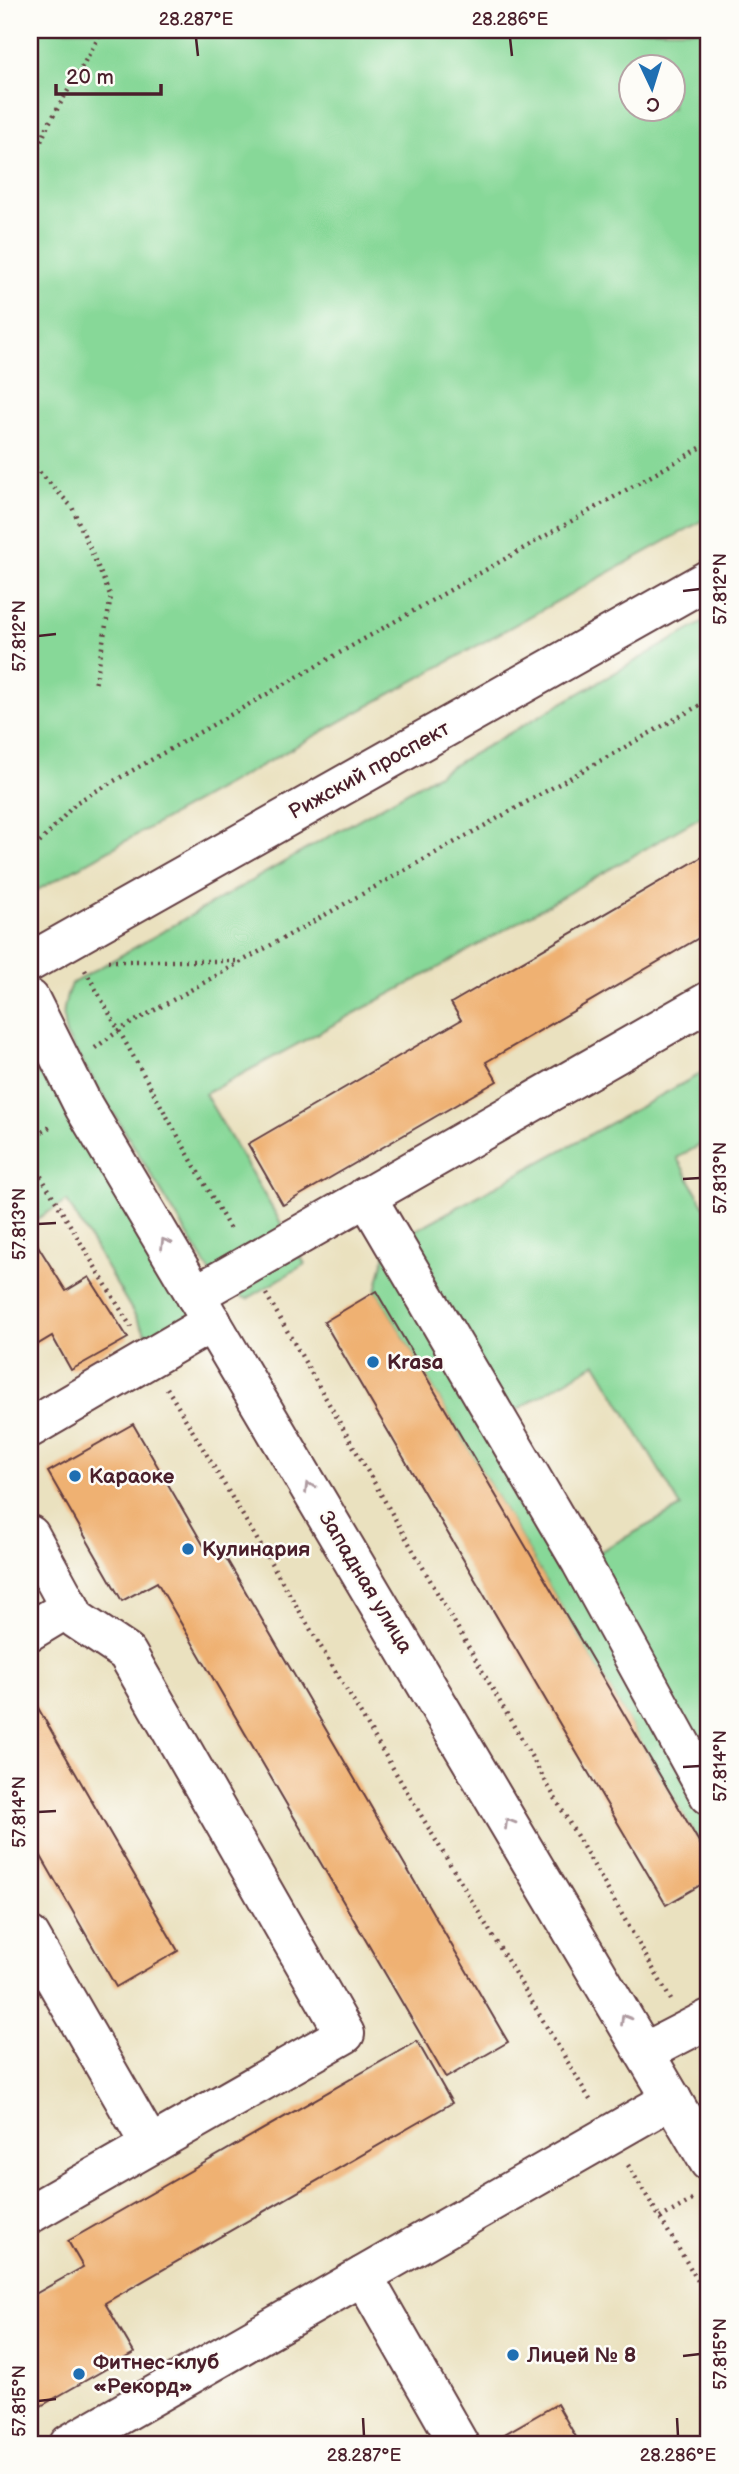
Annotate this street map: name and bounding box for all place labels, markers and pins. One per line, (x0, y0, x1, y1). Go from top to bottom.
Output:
place label: Krasa (387, 1350, 444, 1375)
marker: Krasa (365, 1354, 381, 1370)
place label: Караоке (89, 1464, 175, 1489)
marker: Караоке (67, 1468, 83, 1484)
place label: Кулинария (202, 1537, 310, 1562)
marker: Кулинария (180, 1541, 196, 1557)
place label: Лицей № 8 (526, 2343, 636, 2368)
marker: Лицей № 8 (505, 2347, 521, 2363)
place label: Фитнес-клуб «Рекорд» (93, 2350, 219, 2399)
marker: Фитнес-клуб «Рекорд» (71, 2366, 87, 2382)

